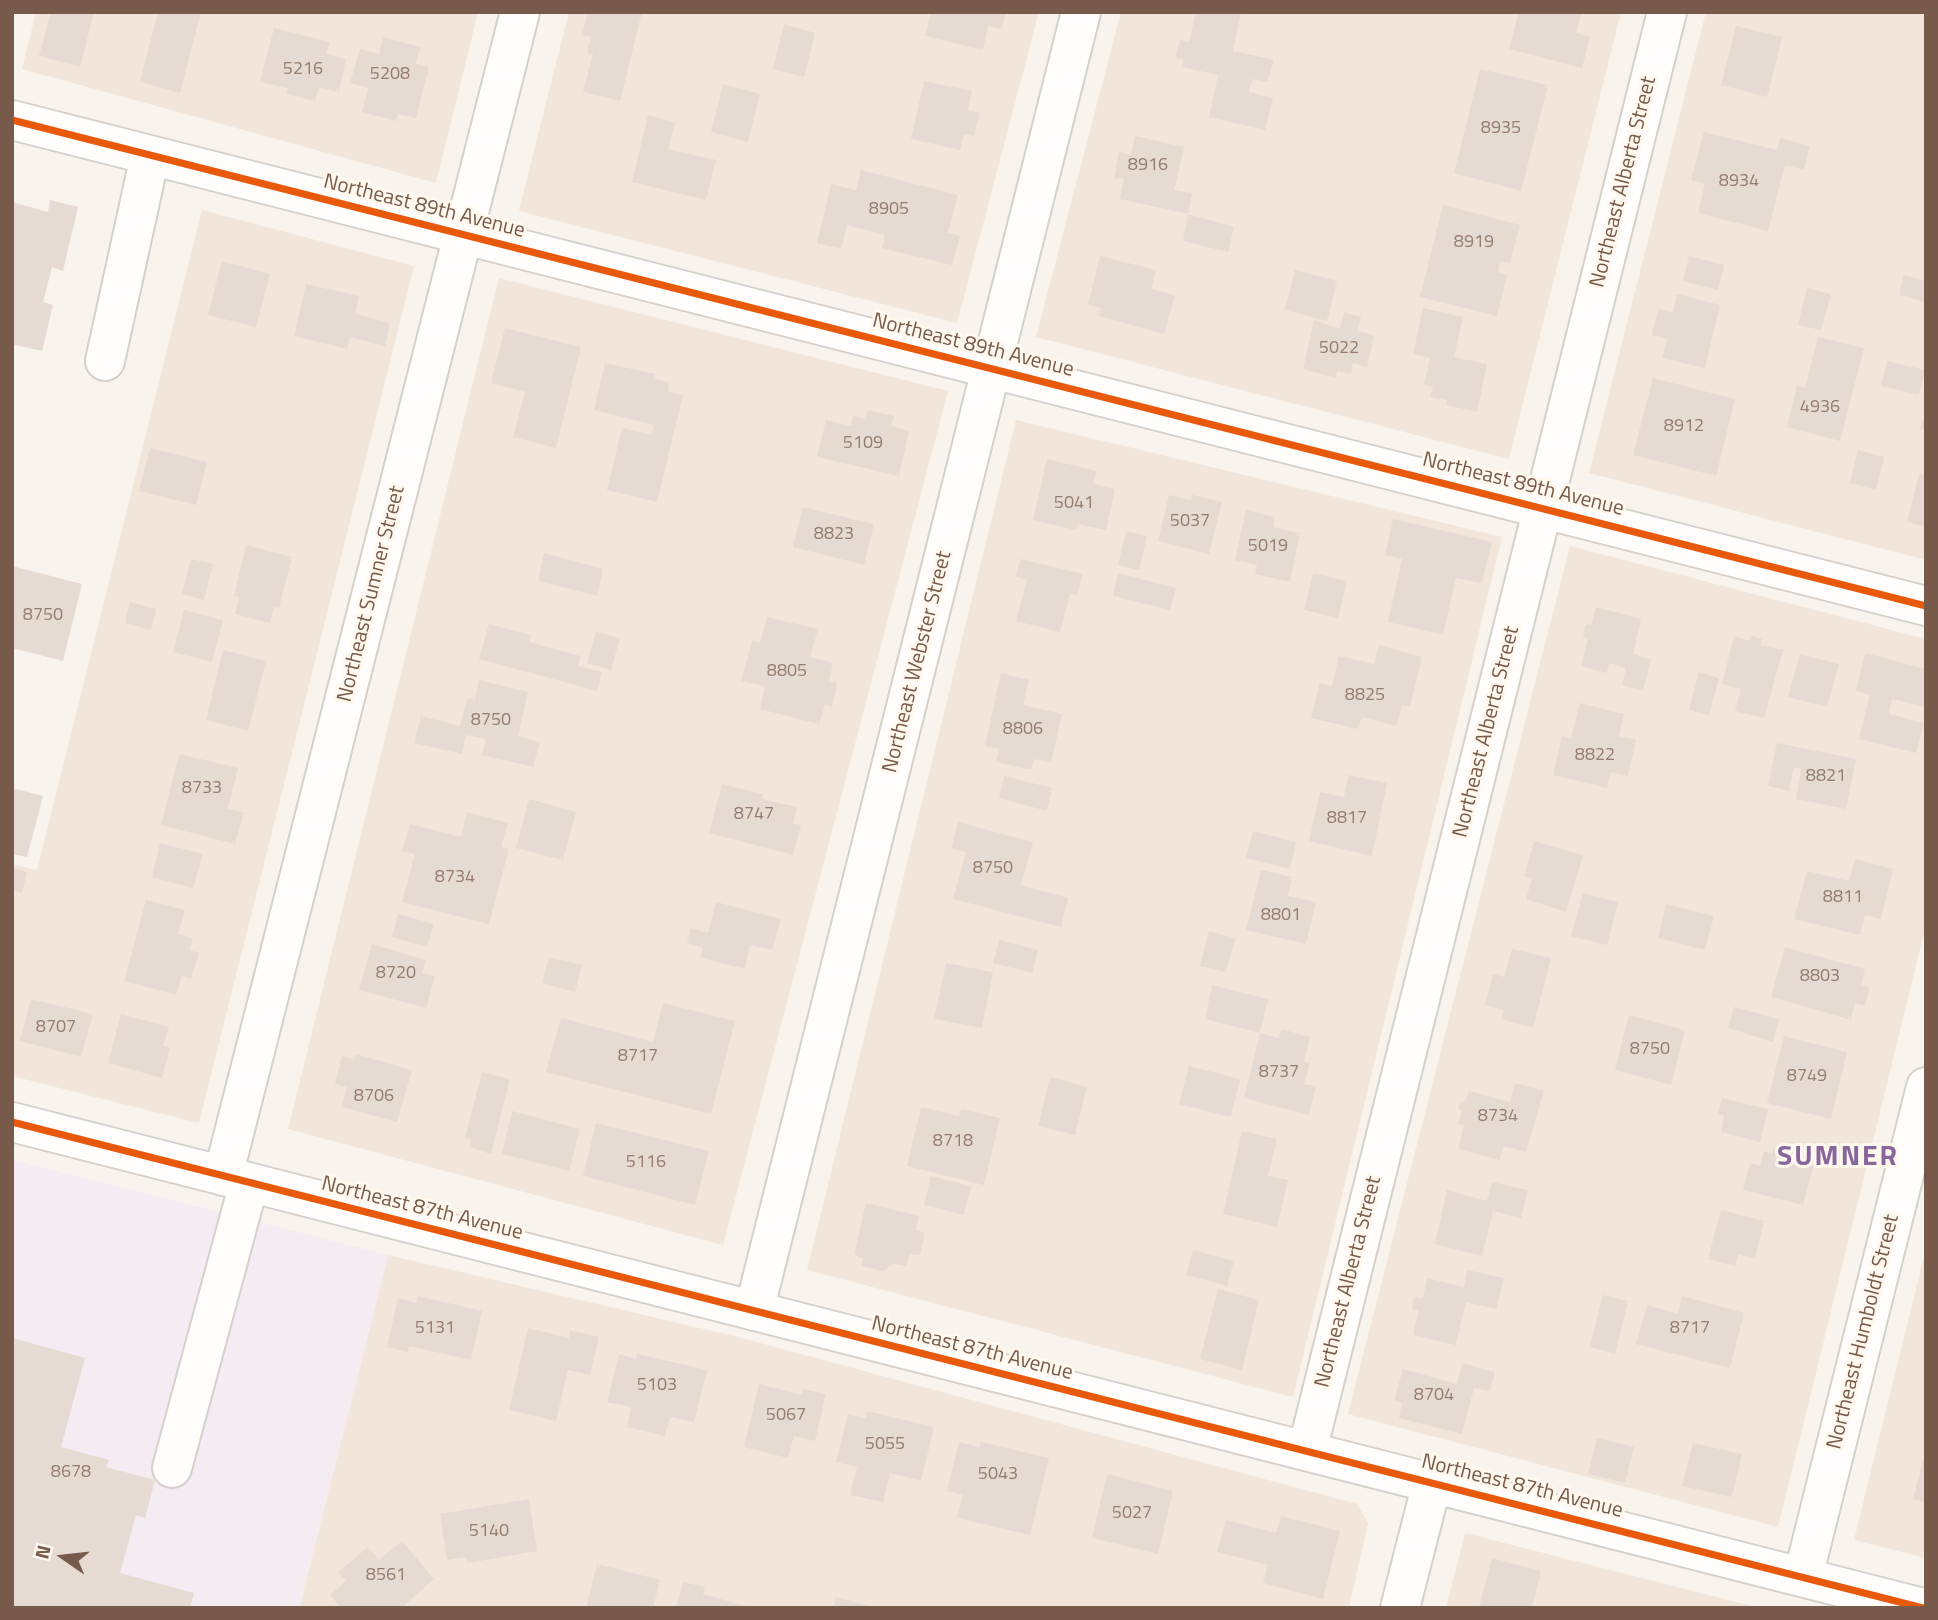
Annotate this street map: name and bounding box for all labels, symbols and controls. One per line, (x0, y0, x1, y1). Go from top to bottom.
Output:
house number: 5216 (283, 59, 323, 81)
house number: 5208 (370, 64, 410, 86)
street label: Northeast Alberta Street (1586, 74, 1662, 290)
house number: 8935 (1481, 118, 1521, 140)
house number: 8916 (1128, 155, 1168, 177)
street label: Northeast 89th Avenue (321, 170, 527, 244)
house number: 8934 (1719, 171, 1759, 193)
house number: 8905 (869, 199, 909, 221)
house number: 8919 (1454, 232, 1494, 254)
street label: Northeast 89th Avenue (870, 309, 1076, 383)
house number: 5022 (1319, 338, 1359, 360)
house number: 4936 (1800, 397, 1840, 419)
house number: 8912 (1664, 416, 1704, 438)
house number: 5109 (843, 433, 883, 455)
street label: Northeast 89th Avenue (1420, 448, 1626, 522)
street label: Northeast Sumner Street (333, 483, 411, 705)
house number: 5041 (1054, 493, 1094, 515)
house number: 5037 (1170, 511, 1210, 533)
house number: 8823 (814, 524, 854, 546)
house number: 5019 (1248, 536, 1288, 558)
street label: Northeast Webster Street (878, 549, 958, 775)
house number: 8750 (23, 605, 63, 627)
street label: Northeast Alberta Street (1449, 624, 1525, 840)
house number: 8805 (767, 661, 807, 683)
house number: 8825 (1345, 685, 1385, 707)
house number: 8750 (471, 710, 511, 732)
house number: 8806 (1003, 719, 1043, 741)
house number: 8822 (1575, 745, 1615, 767)
house number: 8821 (1806, 766, 1846, 788)
house number: 8733 (182, 778, 222, 800)
house number: 8747 (734, 804, 774, 826)
house number: 8817 (1327, 808, 1367, 830)
house number: 8750 (973, 858, 1013, 880)
house number: 8734 (435, 867, 475, 889)
house number: 8811 (1823, 887, 1863, 909)
house number: 8801 (1261, 905, 1301, 927)
house number: 8720 (376, 963, 416, 985)
house number: 8803 (1800, 966, 1840, 988)
house number: 8707 (36, 1017, 76, 1039)
house number: 8750 (1630, 1039, 1670, 1061)
house number: 8717 (618, 1046, 658, 1068)
house number: 8737 (1259, 1062, 1299, 1084)
house number: 8749 (1787, 1066, 1827, 1088)
house number: 8706 (354, 1086, 394, 1108)
house number: 8734 (1478, 1106, 1518, 1128)
house number: 8718 (933, 1131, 973, 1153)
district label: SUMNER (1778, 1141, 1898, 1175)
house number: 5116 (626, 1152, 666, 1174)
street label: Northeast 87th Avenue (319, 1172, 525, 1246)
street label: Northeast Alberta Street (1311, 1174, 1387, 1390)
street label: Northeast Humboldt Street (1823, 1212, 1905, 1452)
street label: Northeast 87th Avenue (869, 1312, 1075, 1386)
house number: 5131 (415, 1318, 455, 1340)
house number: 8717 (1670, 1318, 1710, 1340)
house number: 5103 (637, 1375, 677, 1397)
house number: 8704 (1414, 1385, 1454, 1407)
house number: 5067 (766, 1405, 806, 1427)
house number: 5055 (865, 1434, 905, 1456)
street label: Northeast 87th Avenue (1419, 1450, 1625, 1524)
house number: 8678 (51, 1462, 91, 1484)
house number: 5043 (978, 1464, 1018, 1486)
house number: 5027 (1112, 1503, 1152, 1525)
house number: 5140 (469, 1521, 509, 1543)
north arrow (28, 1522, 98, 1592)
text: N (26, 1542, 58, 1562)
house number: 8561 (366, 1565, 406, 1587)

